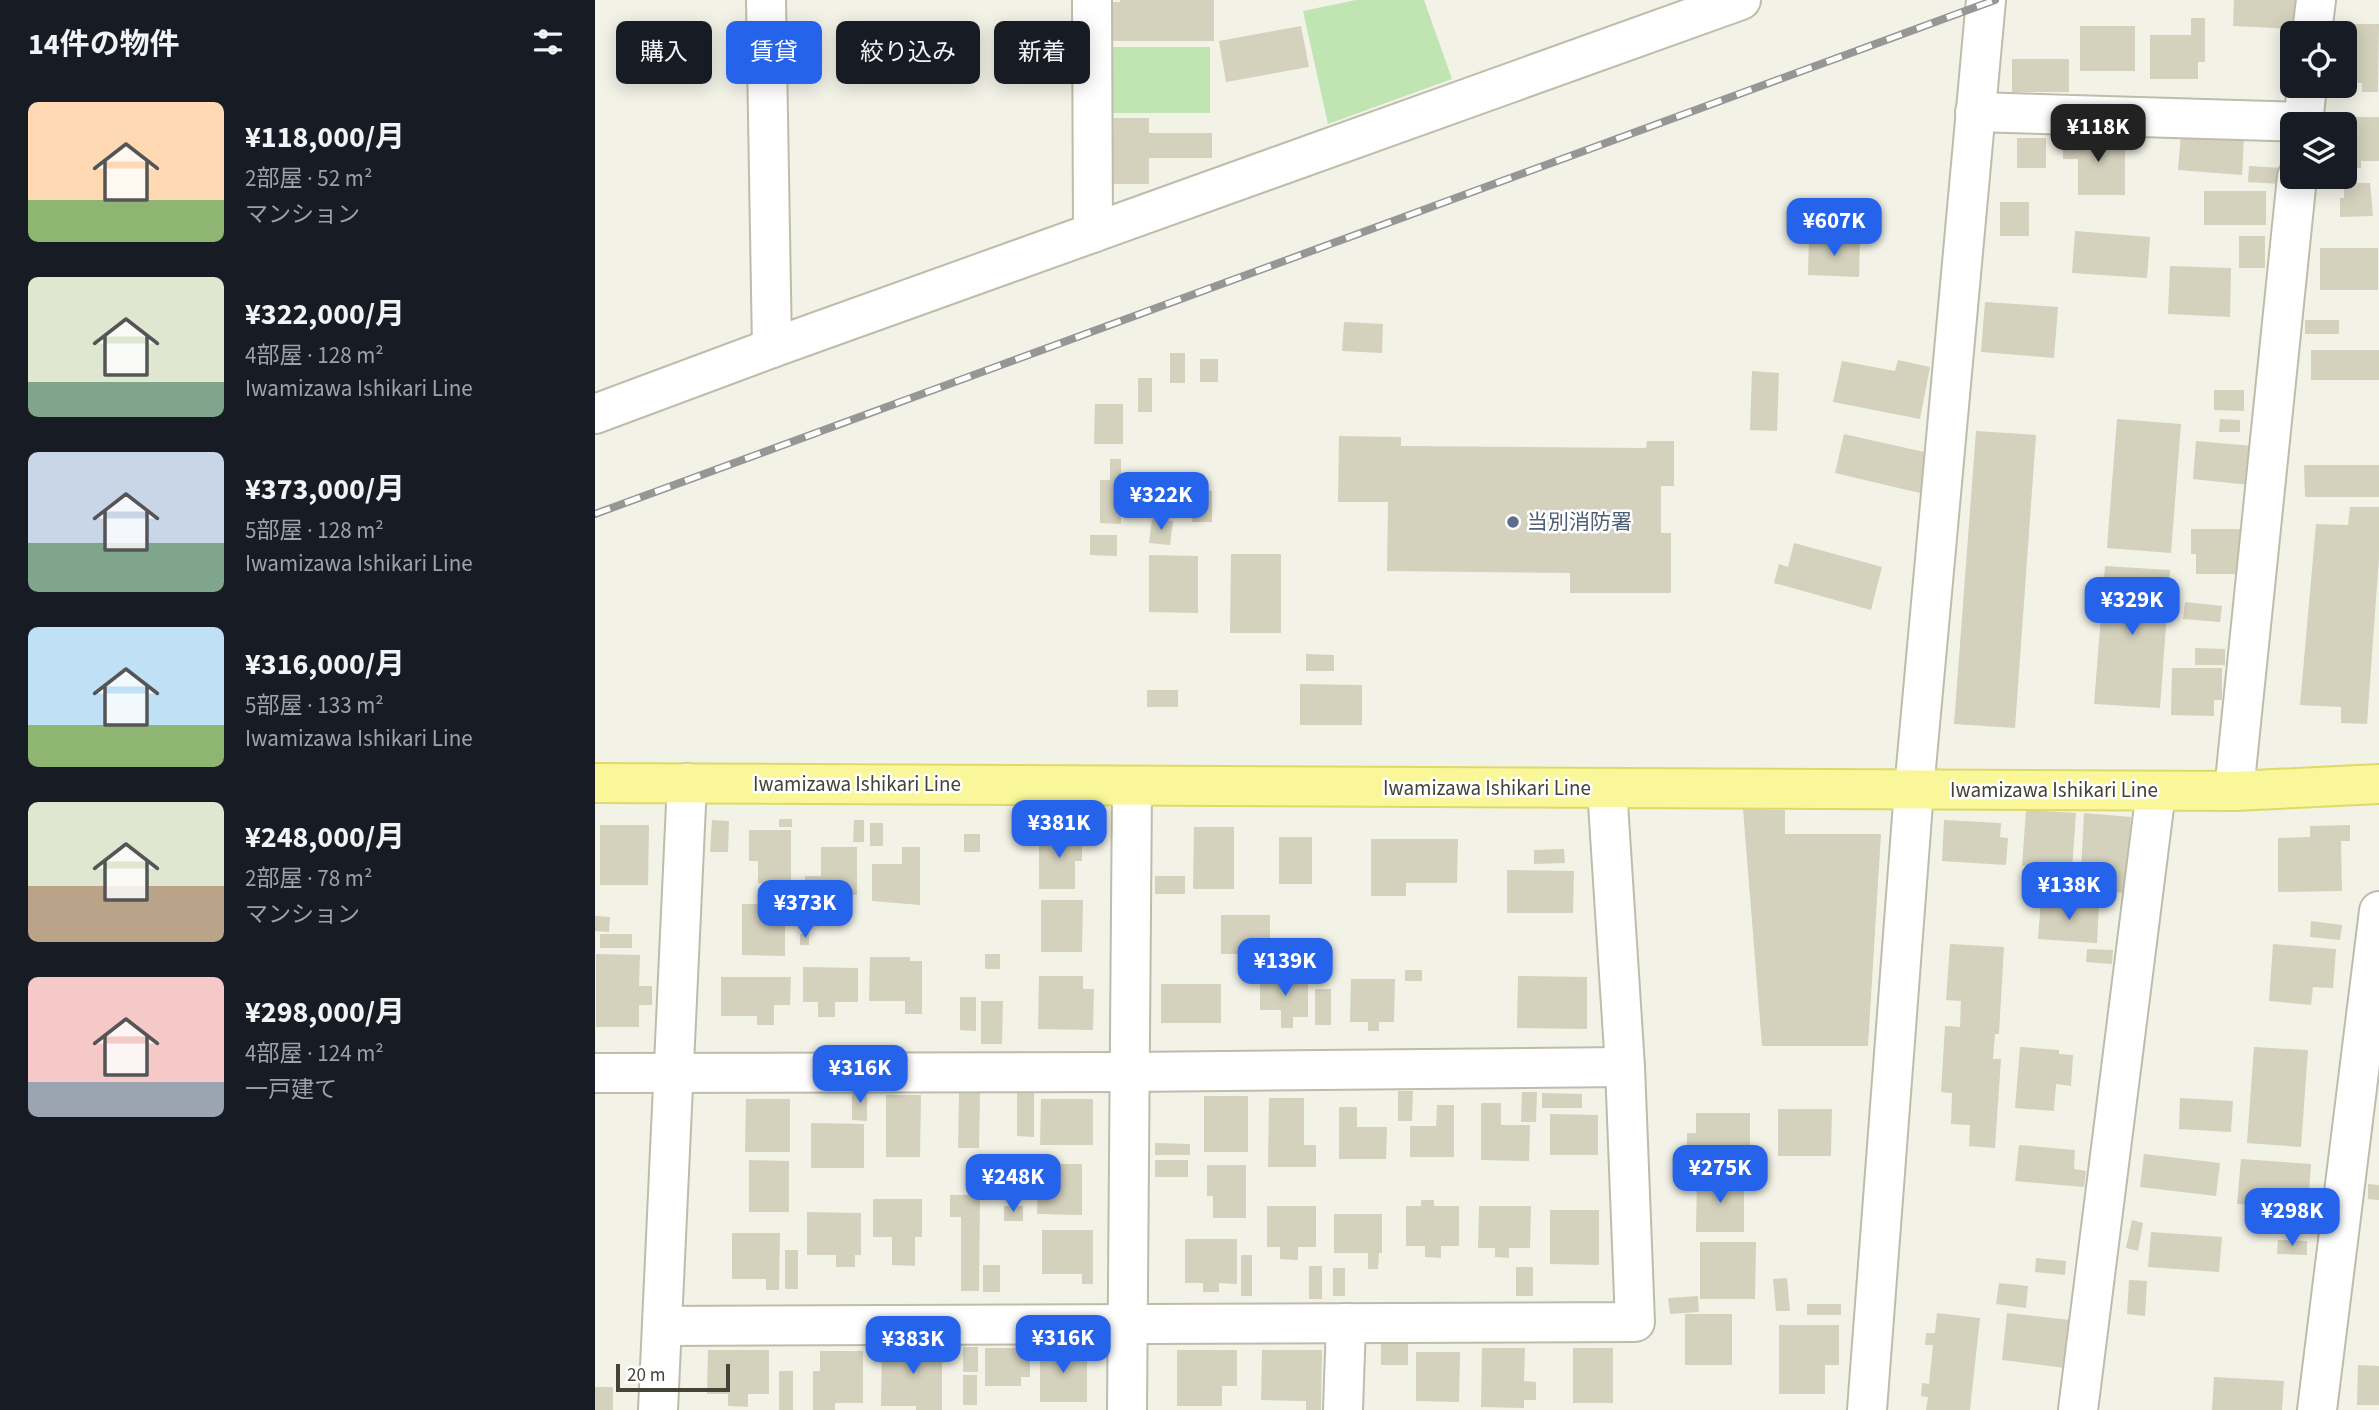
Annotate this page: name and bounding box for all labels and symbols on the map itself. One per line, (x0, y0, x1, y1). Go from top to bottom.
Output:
pin: ¥118K (2049, 104, 2147, 164)
pin: ¥607K (1785, 198, 1883, 258)
pin: ¥322K (1112, 472, 1210, 532)
place label: 当別消防署 (1527, 507, 1632, 537)
marker: 当別消防署 (1505, 514, 1521, 530)
pin: ¥329K (2083, 578, 2181, 637)
street label: Iwamizawa Ishikari Line (753, 769, 961, 799)
street label: Iwamizawa Ishikari Line (1383, 773, 1591, 803)
street label: Iwamizawa Ishikari Line (1950, 775, 2158, 805)
pin: ¥381K (1010, 800, 1108, 860)
pin: ¥138K (2020, 862, 2118, 922)
pin: ¥373K (756, 880, 854, 940)
pin: ¥139K (1236, 939, 1334, 998)
pin: ¥316K (811, 1046, 909, 1105)
pin: ¥275K (1671, 1146, 1769, 1205)
pin: ¥248K (964, 1154, 1062, 1214)
pin: ¥298K (2243, 1188, 2341, 1248)
pin: ¥383K (864, 1316, 962, 1376)
pin: ¥316K (1014, 1316, 1112, 1375)
scale bar (616, 1361, 730, 1393)

